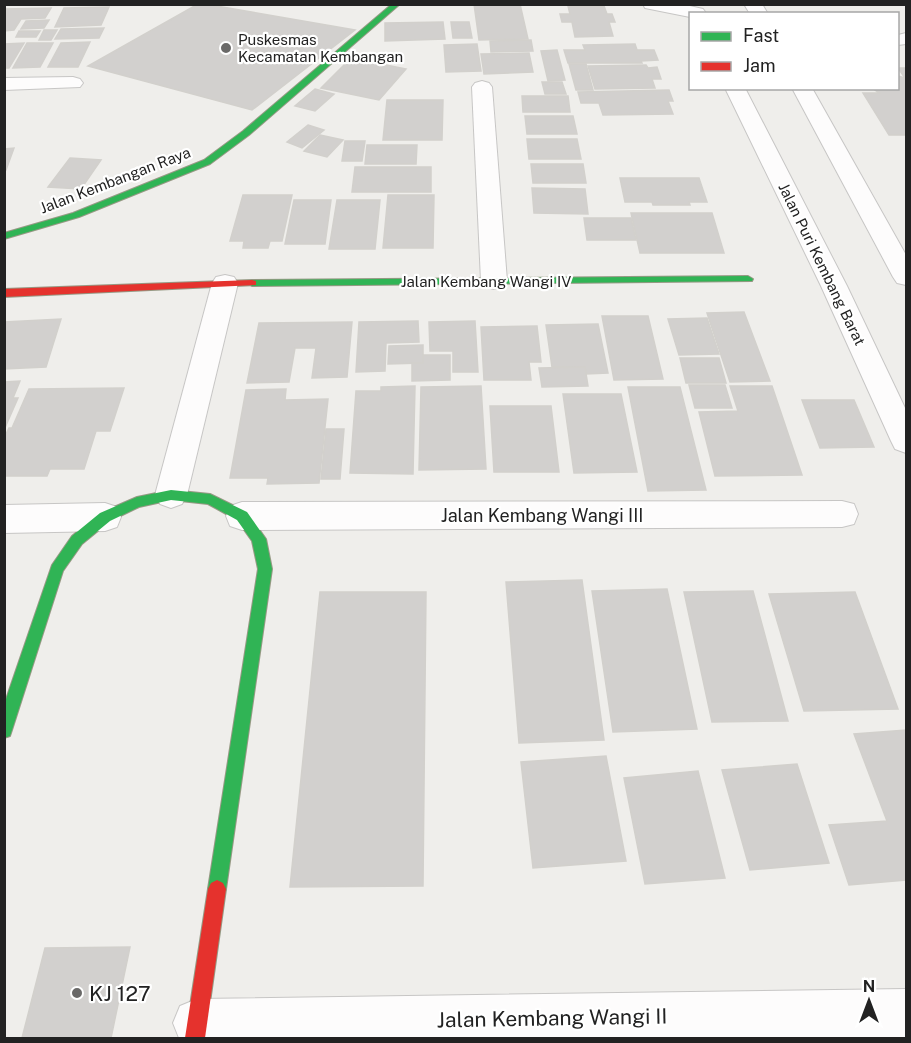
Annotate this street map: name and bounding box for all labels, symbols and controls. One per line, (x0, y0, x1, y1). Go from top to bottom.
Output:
legend (689, 12, 899, 90)
text: Fast (743, 25, 779, 46)
place label: Puskesmas Kecamatan Kembangan (238, 31, 403, 65)
marker: Puskesmas Kecamatan Kembangan (219, 41, 233, 55)
text: Jam (743, 55, 776, 76)
street label: Jalan Kembangan Raya (37, 143, 193, 217)
street label: Jalan Puri Kembang Barat (775, 180, 869, 348)
street label: Jalan Kembang Wangi IV (401, 273, 571, 290)
street label: Jalan Kembang Wangi III (441, 505, 643, 526)
north arrow (839, 971, 899, 1031)
text: N (863, 977, 875, 996)
place label: KJ 127 (89, 981, 151, 1006)
marker: KJ 127 (70, 986, 84, 1000)
street label: Jalan Kembang Wangi II (437, 1003, 667, 1033)

